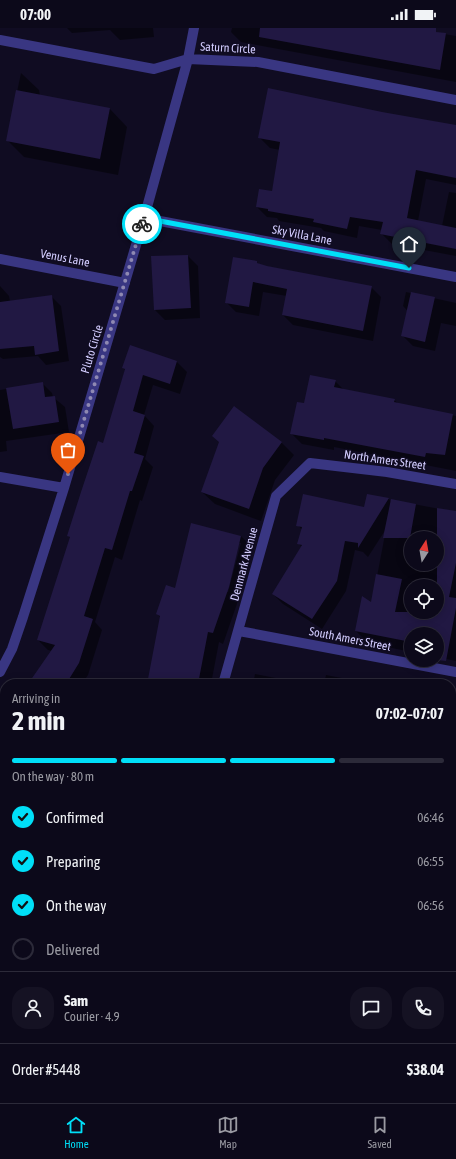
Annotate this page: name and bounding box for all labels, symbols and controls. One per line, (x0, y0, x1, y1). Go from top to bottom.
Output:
text: 07:00 (20, 6, 51, 23)
street label: Saturn Circle (200, 40, 256, 56)
courier (122, 204, 162, 244)
icon: bike (131, 213, 153, 235)
street label: Sky Villa Lane (271, 222, 333, 248)
pin (392, 227, 426, 268)
icon: home (398, 233, 420, 255)
street label: Venus Lane (39, 246, 91, 270)
street label: Pluto Circle (78, 323, 106, 375)
pin (51, 433, 85, 474)
icon: bag (57, 439, 79, 461)
street label: North Amers Street (343, 447, 427, 473)
street label: Denmark Avenue (227, 526, 261, 602)
north arrow (404, 531, 444, 571)
map controls (404, 531, 444, 667)
button: locate (404, 579, 444, 619)
street label: South Amers Street (308, 624, 393, 654)
button: layers (404, 627, 444, 667)
text: Arriving in (12, 691, 60, 706)
text: 07:02–07:07 (376, 705, 444, 722)
text: 2 min (12, 706, 65, 736)
text: On the way · 80 m (12, 769, 94, 784)
icon: check (12, 806, 34, 828)
text: Confirmed (46, 809, 104, 826)
text: 06:46 (417, 810, 444, 825)
icon: check (12, 850, 34, 872)
text: Preparing (46, 853, 100, 870)
text: 06:55 (417, 854, 444, 869)
icon: check (12, 894, 34, 916)
text: On the way (46, 897, 107, 914)
text: 06:56 (417, 898, 444, 913)
text: Delivered (46, 941, 100, 958)
button: person (12, 987, 54, 1029)
button: chat (350, 987, 392, 1029)
button: phone (402, 987, 444, 1029)
text: Sam (64, 992, 88, 1009)
text: Courier · 4.9 (64, 1009, 120, 1024)
text: Order #5448 (12, 1061, 80, 1078)
text: $38.04 (407, 1061, 444, 1078)
tab: Home (64, 1114, 89, 1150)
tab: Map (217, 1114, 239, 1150)
tab: Saved (367, 1114, 392, 1150)

